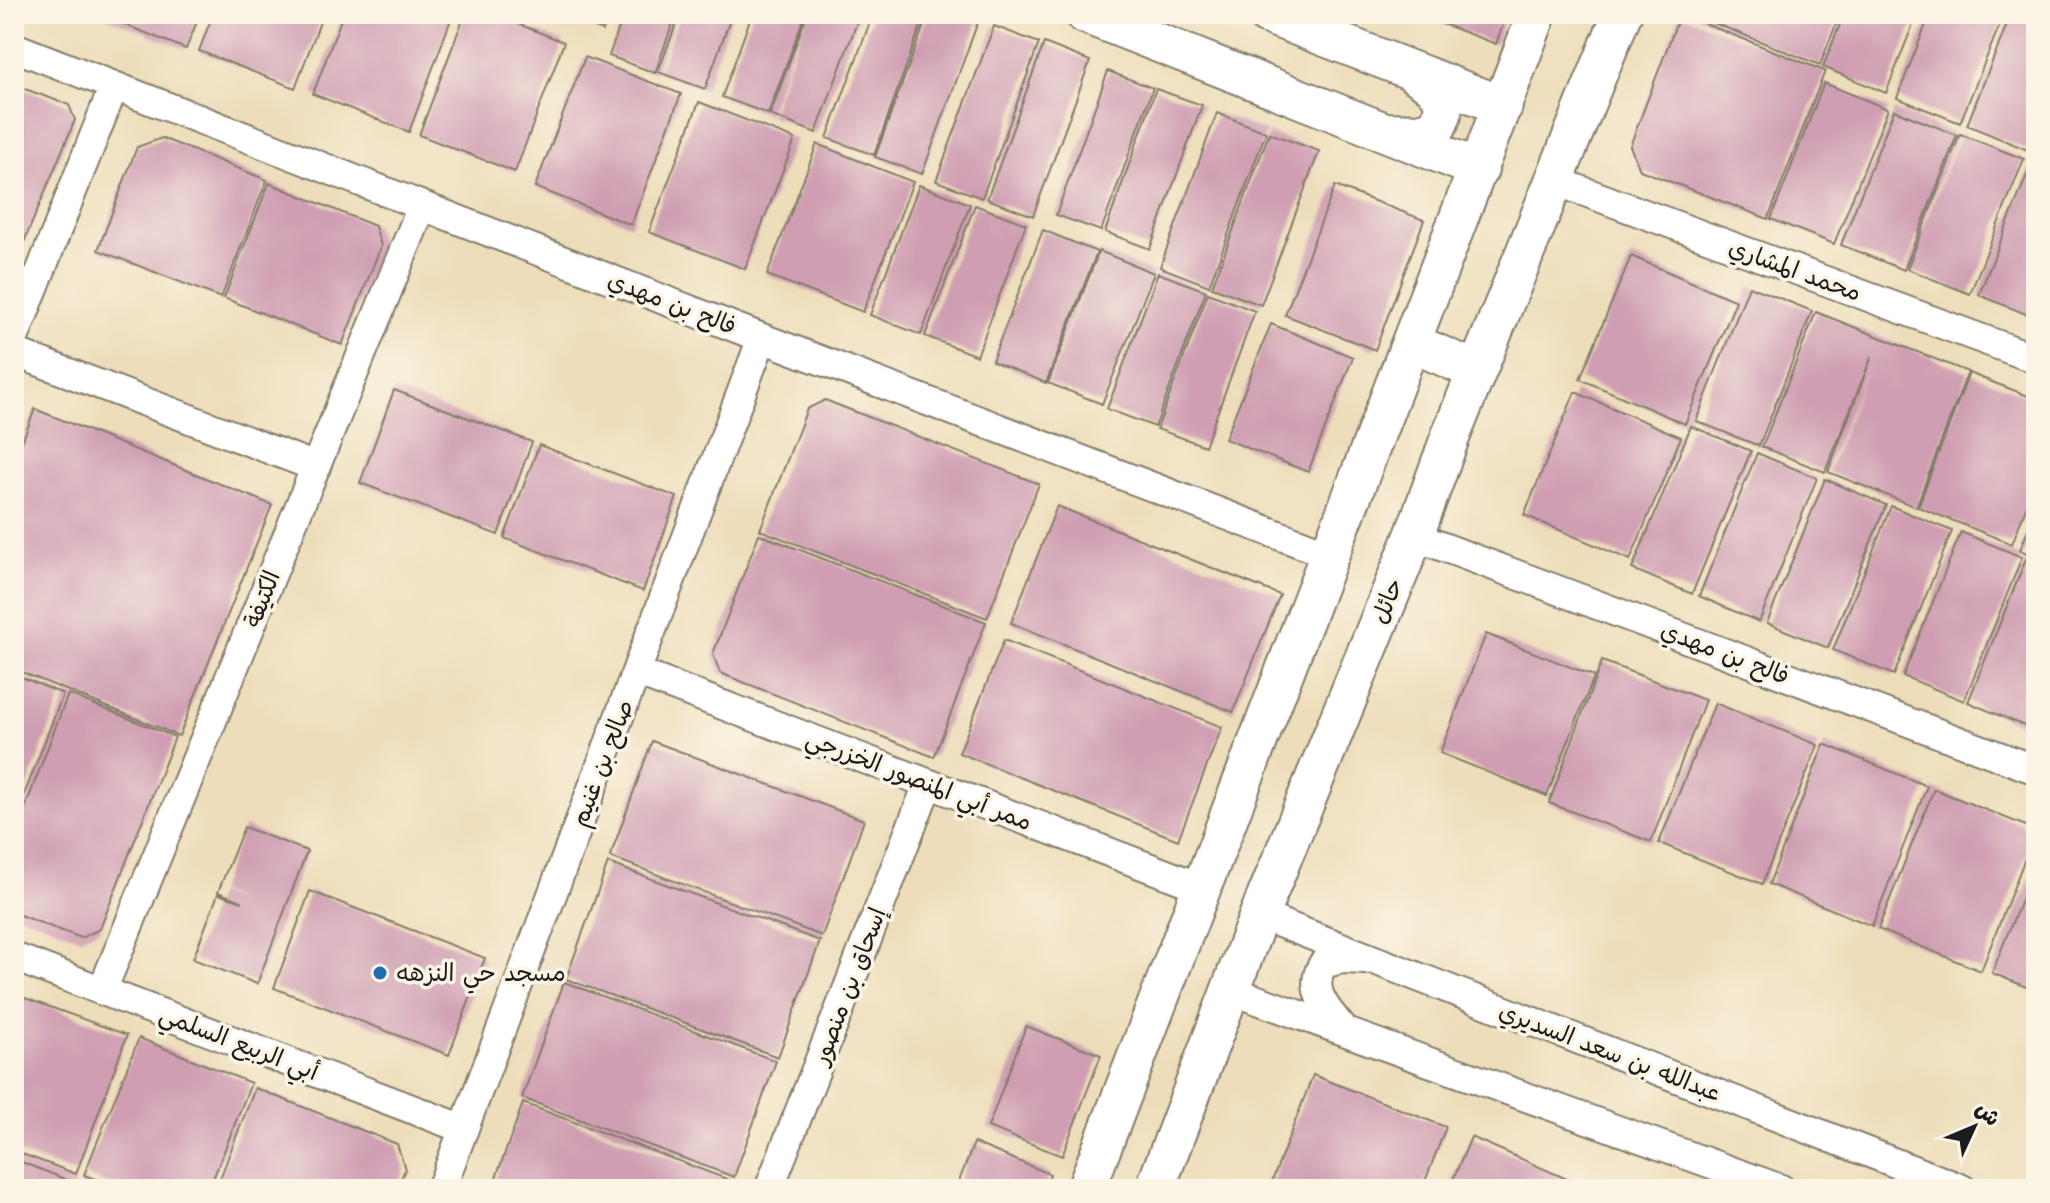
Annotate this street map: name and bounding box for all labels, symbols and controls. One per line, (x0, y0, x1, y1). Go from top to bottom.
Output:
street label: محمد المشاري (1724, 231, 1866, 310)
street label: فالح بن مهدي (603, 264, 741, 343)
street label: الكتيفة (236, 566, 288, 632)
street label: حائل (1363, 573, 1411, 629)
street label: فالح بن مهدي (1656, 614, 1794, 693)
street label: صالح بن غنيم (563, 695, 643, 832)
street label: ممر أبي المنصور الخزرجي (800, 722, 1037, 843)
street label: إسحاق بن منصور (804, 903, 894, 1071)
place label: مسجد حي النزهه (396, 957, 566, 994)
marker: مسجد حي النزهه (371, 964, 389, 982)
street label: عبدالله بن سعد السديري (1494, 995, 1726, 1110)
street label: أبي الربيع السلمي (153, 998, 323, 1093)
north arrow (1934, 1087, 2014, 1167)
text: ش (1969, 1095, 2007, 1132)

